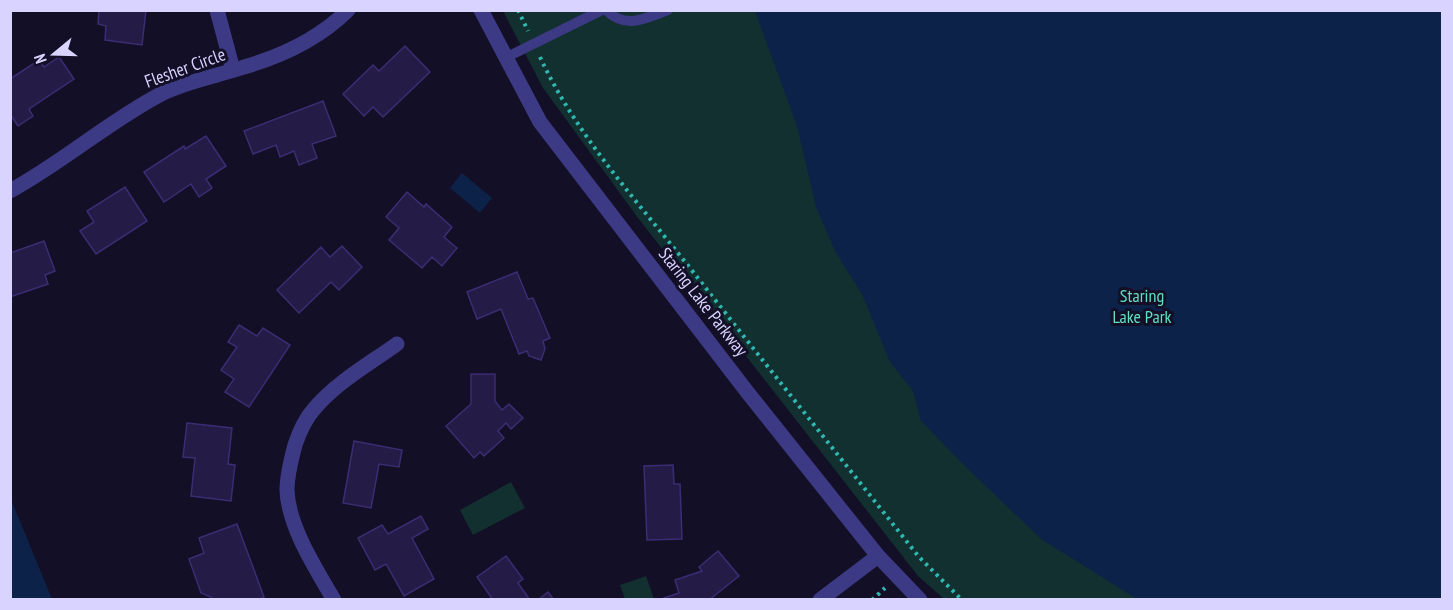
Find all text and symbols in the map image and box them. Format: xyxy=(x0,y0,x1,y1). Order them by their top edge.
north arrow xyxy=(24,24,84,84)
street label: Flesher Circle xyxy=(141,42,228,93)
text: N xyxy=(29,52,51,66)
street label: Staring Lake Parkway xyxy=(654,243,753,361)
park label: Staring Lake Park xyxy=(1112,284,1172,328)

